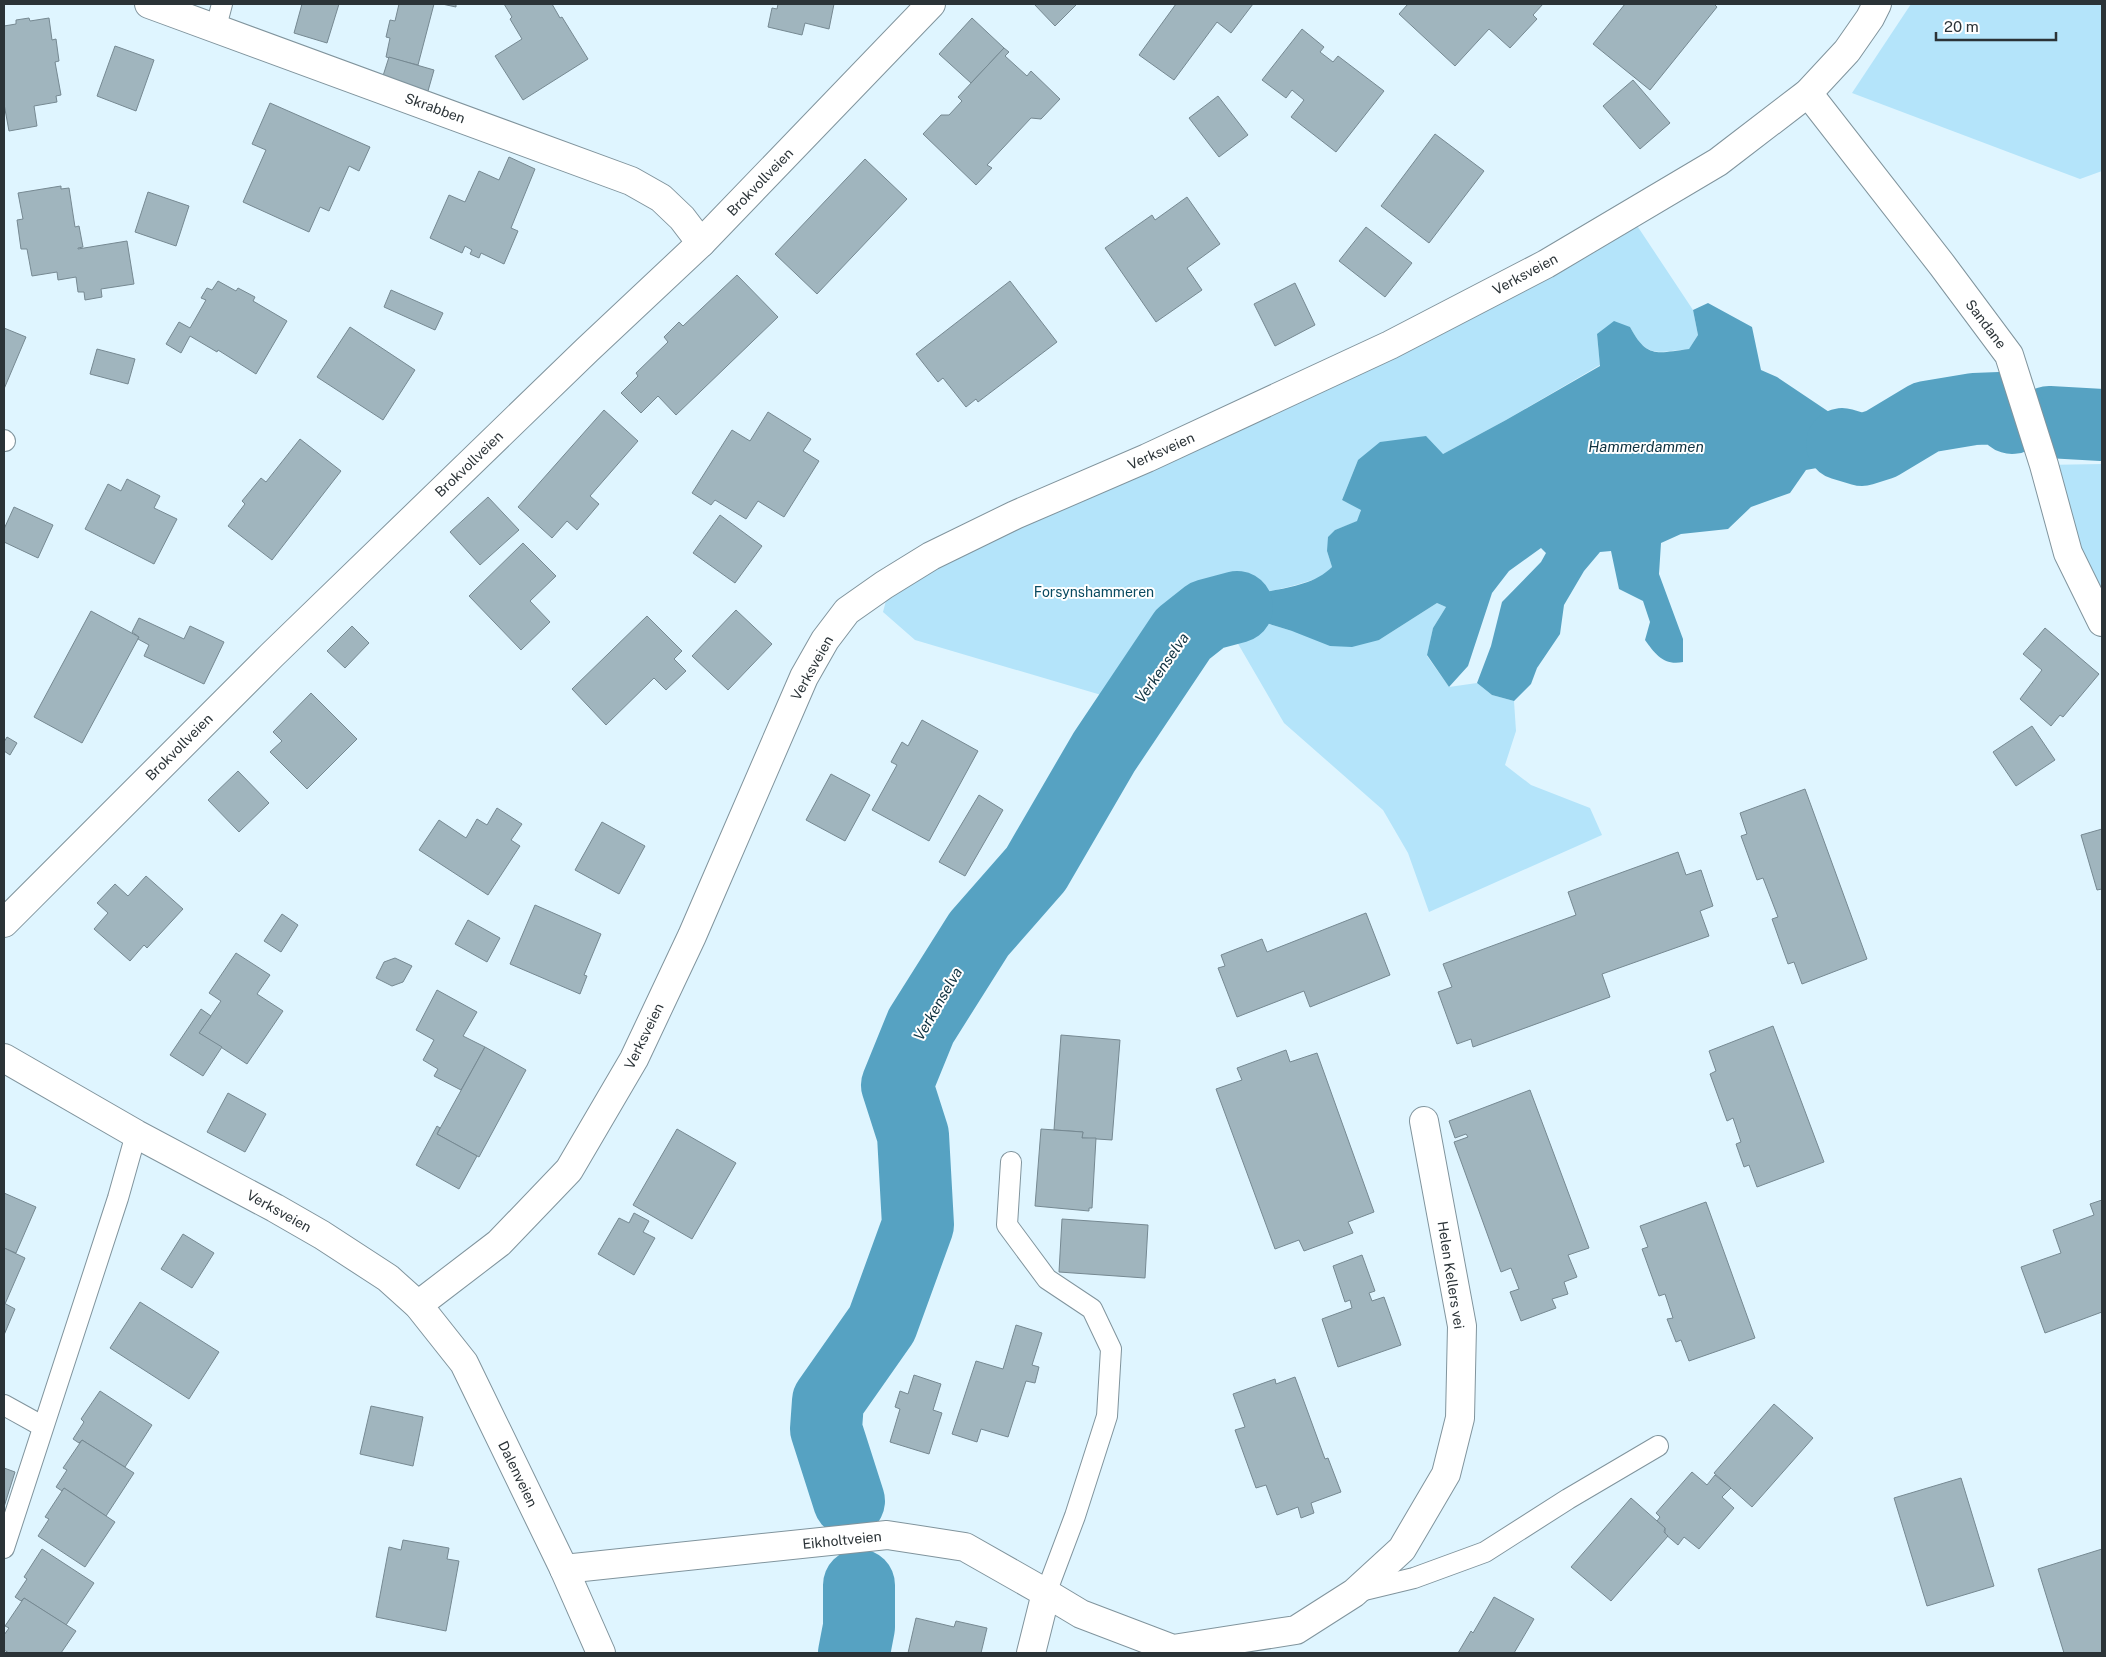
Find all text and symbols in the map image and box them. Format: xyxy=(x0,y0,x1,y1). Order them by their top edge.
scale bar xyxy=(1936,10,2056,42)
text: 20 m xyxy=(1944,18,1979,35)
street label: Skrabben xyxy=(403,90,467,126)
street label: Brokvollveien xyxy=(724,145,796,219)
street label: Verksveien xyxy=(1490,250,1560,298)
street label: Sandane xyxy=(1962,296,2010,352)
street label: Brokvollveien xyxy=(432,428,506,500)
street label: Verksveien xyxy=(1125,429,1197,473)
water label: Hammerdammen xyxy=(1588,438,1704,455)
park label: Forsynshammeren xyxy=(1034,584,1154,600)
water label: Verkenselva xyxy=(1131,629,1192,706)
street label: Verksveien xyxy=(788,633,836,703)
street label: Brokvollveien xyxy=(142,710,216,784)
water label: Verkenselva xyxy=(910,964,965,1043)
street label: Verksveien xyxy=(621,1000,667,1072)
street label: Verksveien xyxy=(244,1187,314,1235)
street label: Helen Kellers vei xyxy=(1435,1220,1467,1330)
street label: Dalenveien xyxy=(495,1438,541,1510)
street label: Eikholtveien xyxy=(802,1528,882,1552)

